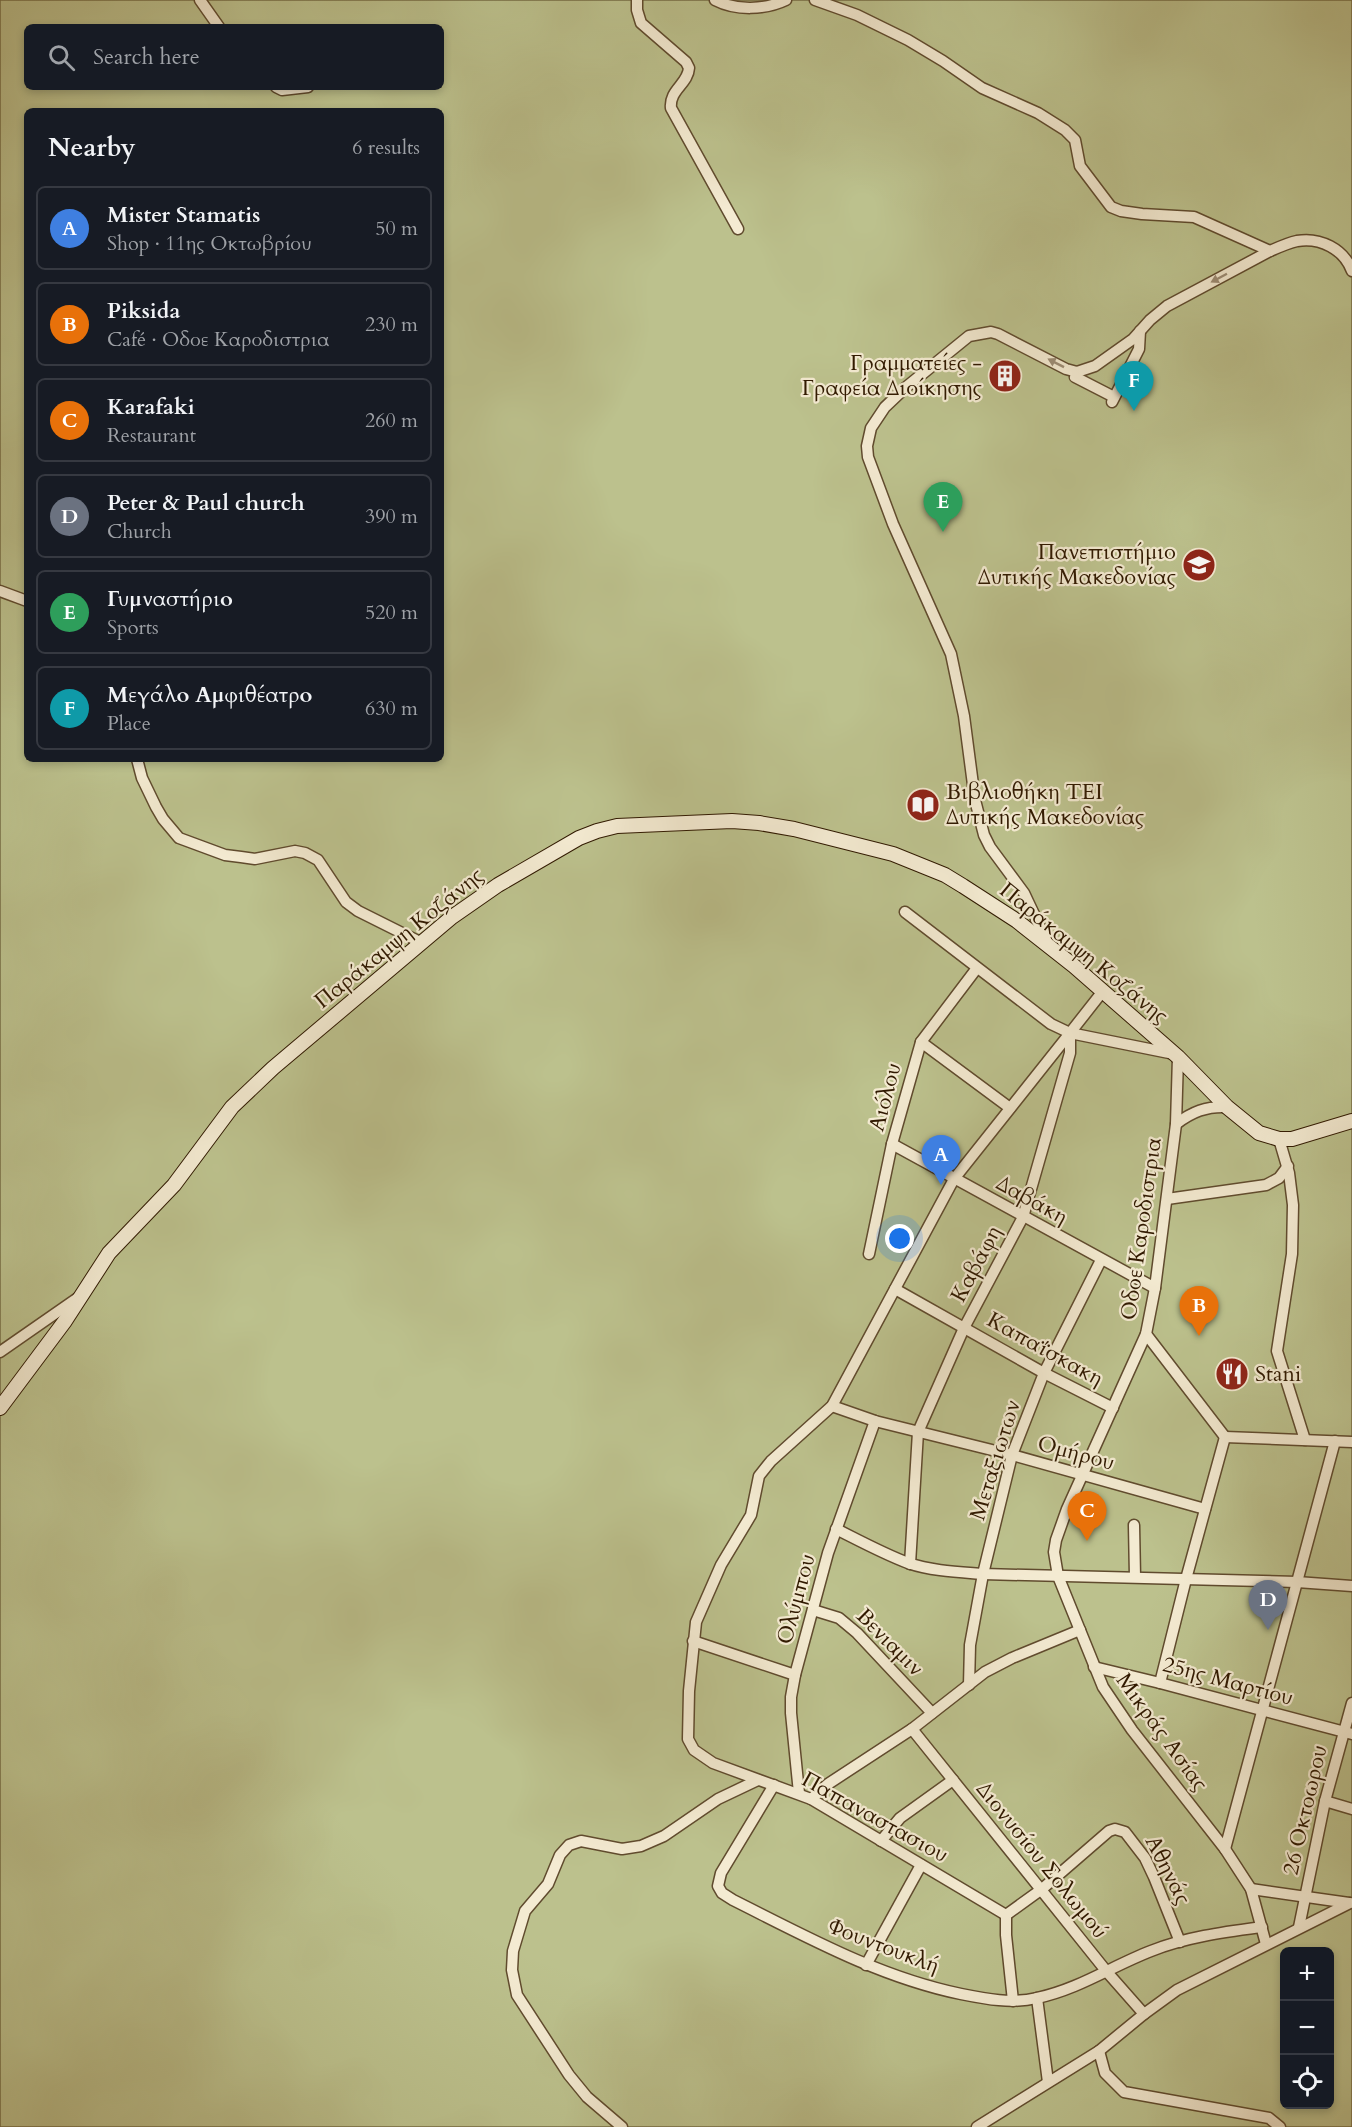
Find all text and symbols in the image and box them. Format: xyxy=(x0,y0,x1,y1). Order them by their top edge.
search box xyxy=(24,24,444,90)
icon: search xyxy=(45,41,78,74)
text: Search here xyxy=(93,42,200,72)
text: Nearby xyxy=(48,130,136,165)
text: 6 results xyxy=(352,134,420,161)
text: Mister Stamatis xyxy=(107,200,260,230)
text: A xyxy=(62,215,77,242)
text: 50 m xyxy=(375,215,418,242)
text: Shop · 11ης Οκτωβρίου xyxy=(107,230,312,257)
one-way arrow xyxy=(1210,273,1227,283)
text: Piksida xyxy=(107,296,180,326)
text: B xyxy=(62,311,77,338)
text: 230 m xyxy=(365,311,418,338)
text: Café · Oδοε Καροδιστρια xyxy=(107,326,329,353)
place label: Γραμματείες - Γραφεία Διοίκησης xyxy=(802,348,982,403)
building icon: Γραμματείες - Γραφεία Διοίκησης xyxy=(987,358,1023,394)
one-way arrow xyxy=(1047,359,1064,368)
pin: F xyxy=(1114,362,1154,411)
text: Karafaki xyxy=(107,392,195,422)
text: C xyxy=(62,407,77,434)
text: 260 m xyxy=(365,407,418,434)
text: Restaurant xyxy=(107,422,196,449)
pin: E xyxy=(924,482,962,532)
text: Peter & Paul church xyxy=(107,488,305,518)
text: D xyxy=(61,503,78,530)
text: 390 m xyxy=(365,503,418,530)
text: Church xyxy=(107,518,172,545)
place label: Πανεπιστήμιο Δυτικής Μακεδονίας xyxy=(978,537,1176,592)
school or university icon: Πανεπιστήμιο Δυτικής Μακεδονίας xyxy=(1181,547,1217,583)
text: Γυμναστήριο xyxy=(107,584,233,614)
text: E xyxy=(63,599,76,626)
text: 520 m xyxy=(365,599,418,626)
text: Sports xyxy=(107,614,159,641)
text: Μεγάλο Αμφιθέατρο xyxy=(107,680,312,710)
text: F xyxy=(64,695,75,722)
text: 630 m xyxy=(365,695,418,722)
text: Place xyxy=(107,710,151,737)
place label: Βιβλιοθήκη ΤΕΙ Δυτικής Μακεδονίας xyxy=(946,777,1144,832)
library icon: Βιβλιοθήκη ΤΕΙ Δυτικής Μακεδονίας xyxy=(905,787,941,823)
street label: Παράκαμψη Κοζάνης xyxy=(308,861,490,1015)
street label: Παράκαμψη Κοζάνης xyxy=(993,876,1175,1030)
street label: Αιόλου xyxy=(862,1059,908,1135)
pin: A xyxy=(922,1136,960,1185)
street label: Oδοε Καροδιστρια xyxy=(1113,1136,1169,1322)
street label: Δαβάκη xyxy=(991,1168,1073,1232)
street label: Καβάφη xyxy=(943,1221,1009,1307)
your location xyxy=(885,1224,914,1253)
pin: B xyxy=(1180,1286,1218,1336)
street label: Καπαΐσκακη xyxy=(982,1305,1108,1393)
restaurant icon: Stani xyxy=(1214,1356,1250,1392)
place label: Stani xyxy=(1255,1359,1301,1389)
street label: Μεταξιωτων xyxy=(963,1396,1028,1524)
street label: Ομήρου xyxy=(1034,1428,1118,1478)
pin: C xyxy=(1068,1492,1106,1541)
street label: Ολύμπου xyxy=(770,1550,822,1648)
pin: D xyxy=(1248,1580,1288,1630)
street label: Βενιαμιν xyxy=(849,1601,931,1683)
street label: 25ης Μαρτίου xyxy=(1159,1649,1297,1713)
street label: Μικράς Ασίας xyxy=(1109,1667,1215,1797)
street label: 26 Οκτοωρου xyxy=(1275,1742,1335,1878)
street label: Παπαναστασιου xyxy=(796,1764,954,1870)
street label: Διονυσίου Σολωμού xyxy=(969,1775,1115,1945)
street label: Αθηνάς xyxy=(1138,1830,1198,1910)
street label: Φουντουκλή xyxy=(824,1911,944,1981)
map controls xyxy=(1280,1947,1334,2109)
button: + xyxy=(1280,1947,1334,2001)
button: − xyxy=(1280,2001,1334,2055)
button: locate xyxy=(1280,2055,1334,2109)

